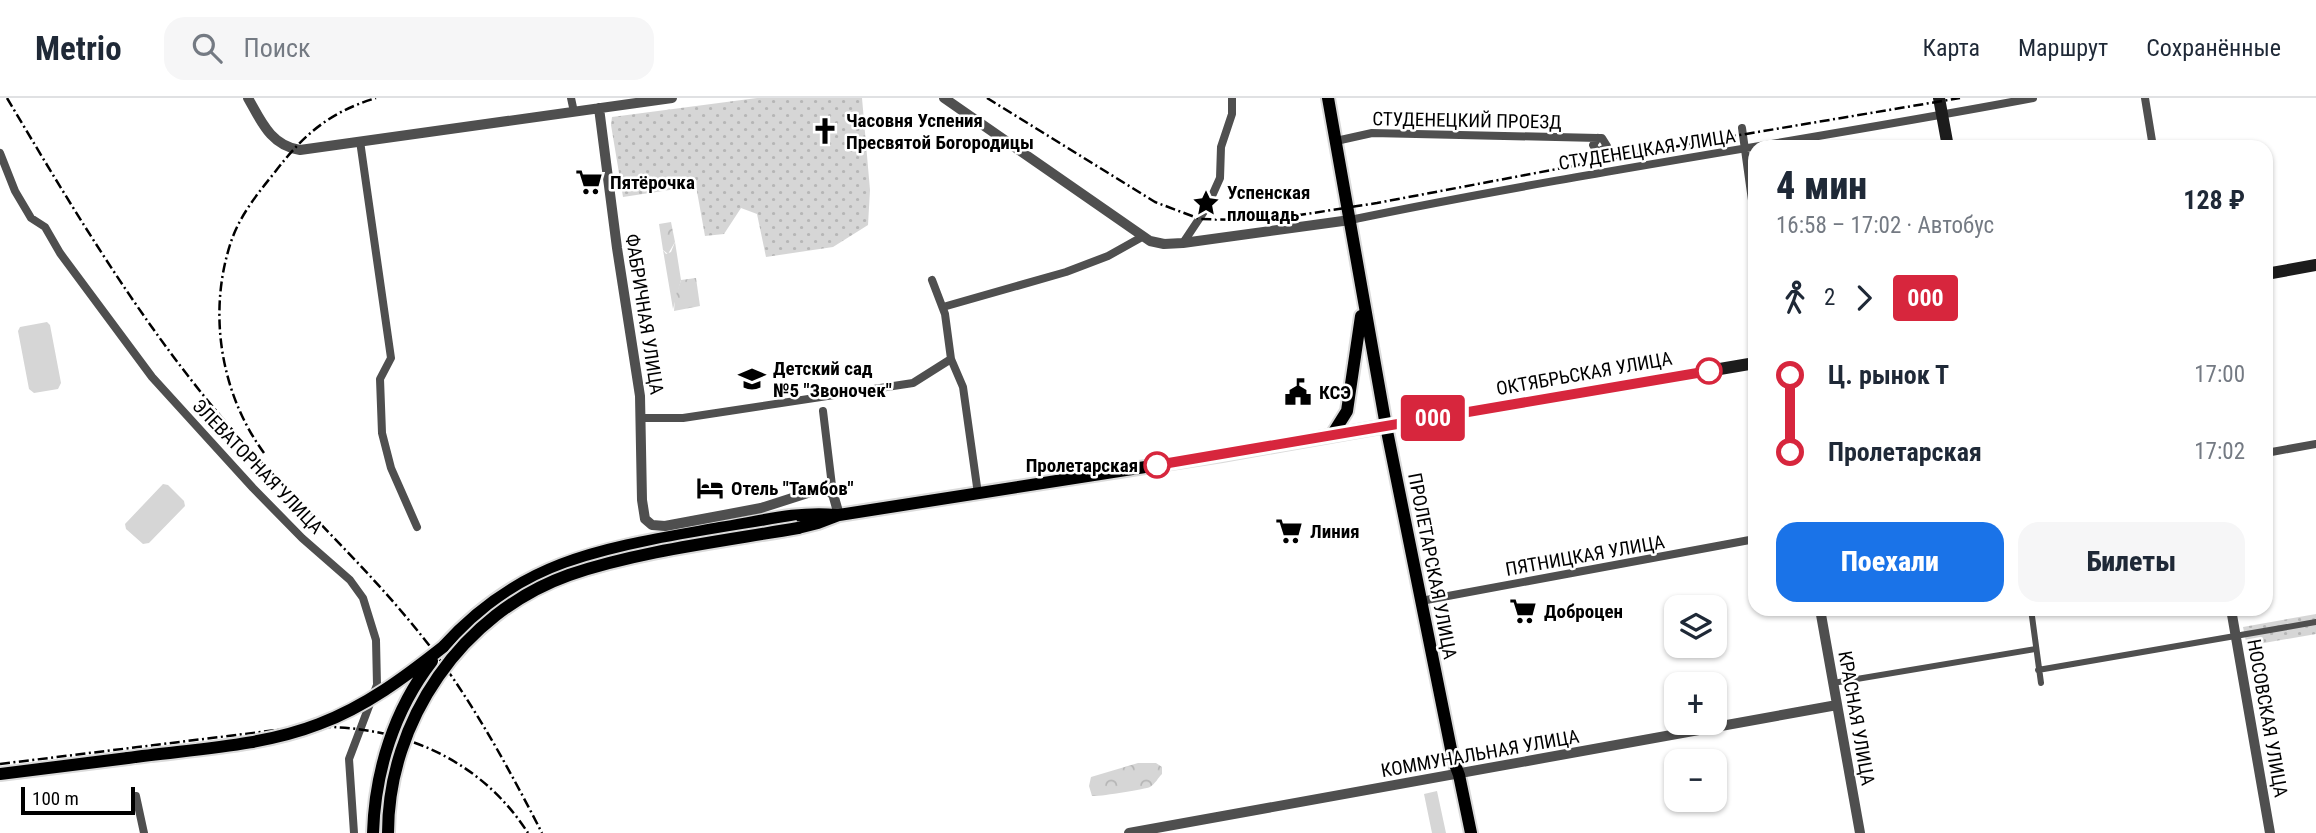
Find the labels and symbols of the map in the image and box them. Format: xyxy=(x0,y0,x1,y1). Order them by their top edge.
street label: СТУДЕНЕЦКИЙ ПРОЕЗД xyxy=(1372,107,1562,134)
place label: Часовня Успения Пресвятой Богородицы xyxy=(846,109,1034,154)
church icon: Часовня Успения Пресвятой Богородицы xyxy=(810,116,840,146)
street label: СТУДЕНЕЦКАЯ УЛИЦА xyxy=(1557,124,1737,175)
supermarket icon: Пятёрочка xyxy=(574,167,604,197)
place label: Пятёрочка xyxy=(610,171,695,194)
place label: Успенская площадь xyxy=(1227,181,1310,226)
place icon: Успенская площадь xyxy=(1191,188,1221,218)
street label: ФАБРИЧНАЯ УЛИЦА xyxy=(620,232,669,396)
street label: ОКТЯБРЬСКАЯ УЛИЦА xyxy=(1494,347,1674,400)
place label: Детский сад №5 "Звоночек" xyxy=(773,357,892,402)
unlabelled marker xyxy=(1696,358,1722,384)
school or university icon: Детский сад №5 "Звоночек" xyxy=(737,364,767,394)
public building icon: КСЭ xyxy=(1283,377,1313,407)
place label: КСЭ xyxy=(1319,381,1351,404)
street label: ЭЛЕВАТОРНАЯ УЛИЦА xyxy=(187,394,328,539)
line badge: 000 xyxy=(1393,395,1473,441)
marker: Пролетарская xyxy=(1144,452,1170,478)
place label: Пролетарская xyxy=(1026,454,1138,477)
street label: ПРОЛЕТАРСКАЯ УЛИЦА xyxy=(1403,471,1462,661)
hotel icon: Отель "Тамбов" xyxy=(695,473,725,503)
place label: Отель "Тамбов" xyxy=(731,477,854,500)
supermarket icon: Линия xyxy=(1274,516,1304,546)
place label: Линия xyxy=(1310,520,1360,543)
street label: ПЯТНИЦКАЯ УЛИЦА xyxy=(1504,530,1666,581)
supermarket icon: Доброцен xyxy=(1508,596,1538,626)
place label: Доброцен xyxy=(1544,600,1623,623)
street label: НОСОВСКАЯ УЛИЦА xyxy=(2242,637,2293,799)
street label: КРАСНАЯ УЛИЦА xyxy=(1833,649,1880,787)
street label: КОММУНАЛЬНАЯ УЛИЦА xyxy=(1379,725,1581,782)
scale bar xyxy=(21,784,135,816)

